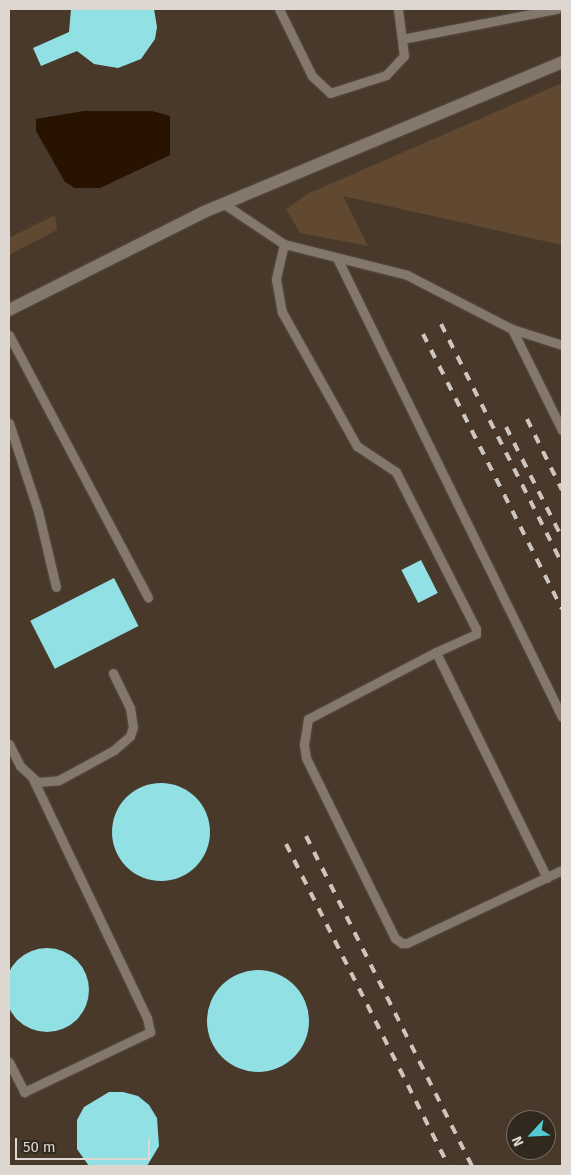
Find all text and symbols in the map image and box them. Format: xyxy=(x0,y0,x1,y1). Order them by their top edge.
north arrow xyxy=(506,1110,556,1160)
scale bar xyxy=(18,1128,152,1160)
text: N xyxy=(508,1133,528,1149)
text: 50 m xyxy=(23,1138,56,1156)

